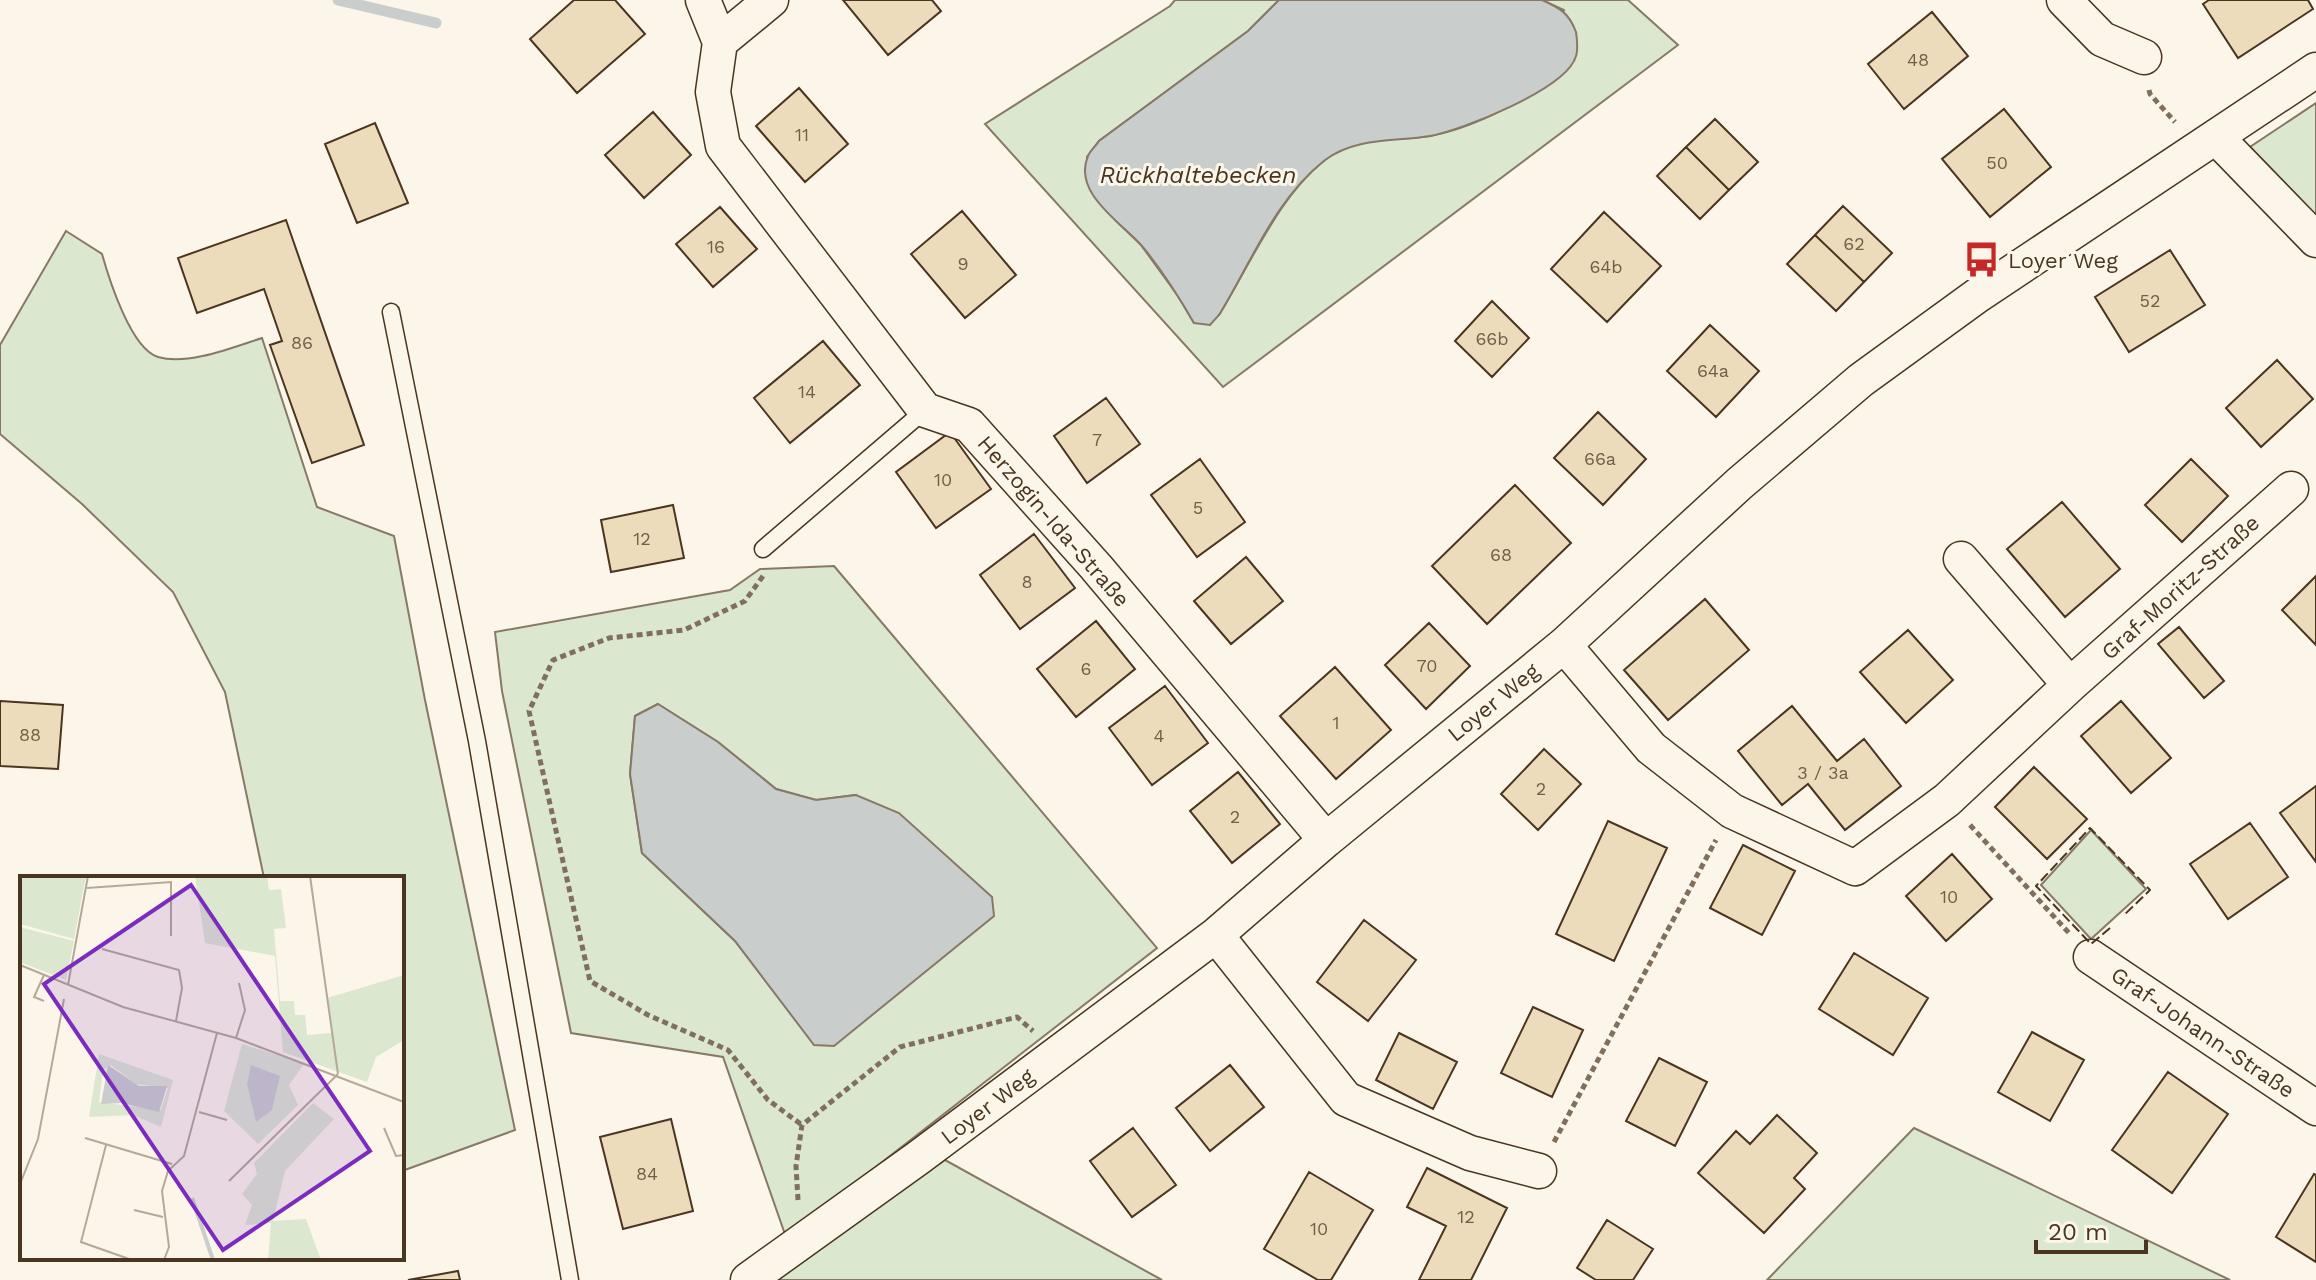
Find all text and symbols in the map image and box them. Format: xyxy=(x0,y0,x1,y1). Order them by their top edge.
house number: 48 xyxy=(1907,49,1929,70)
house number: 11 xyxy=(795,124,809,145)
house number: 50 xyxy=(1986,152,2008,173)
water label: Rückhaltebecken xyxy=(1100,161,1296,189)
house number: 62 xyxy=(1843,233,1865,254)
house number: 16 xyxy=(707,236,725,257)
bus stop icon: Loyer Weg xyxy=(1963,241,2001,279)
place label: Loyer Weg xyxy=(2008,248,2118,273)
house number: 9 xyxy=(957,253,969,274)
house number: 64b xyxy=(1589,256,1623,277)
house number: 52 xyxy=(2140,290,2160,311)
house number: 66b xyxy=(1475,328,1509,349)
house number: 86 xyxy=(291,332,313,353)
house number: 64a xyxy=(1697,360,1729,381)
house number: 14 xyxy=(798,381,816,402)
house number: 7 xyxy=(1092,429,1102,450)
street label: Herzogin-Ida-Straße xyxy=(973,431,1135,612)
house number: 66a xyxy=(1584,448,1616,469)
house number: 10 xyxy=(934,469,952,490)
house number: 5 xyxy=(1193,497,1203,518)
street label: Graf-Moritz-Straße xyxy=(2096,510,2264,665)
house number: 12 xyxy=(633,528,651,549)
house number: 68 xyxy=(1490,544,1512,565)
house number: 8 xyxy=(1021,571,1033,592)
house number: 70 xyxy=(1417,655,1437,676)
house number: 6 xyxy=(1081,658,1091,679)
street label: Loyer Weg xyxy=(1443,658,1544,747)
house number: 1 xyxy=(1332,712,1340,733)
house number: 88 xyxy=(19,724,41,745)
house number: 4 xyxy=(1154,725,1165,746)
house number: 3 / 3a xyxy=(1797,762,1849,783)
house number: 2 xyxy=(1536,778,1546,799)
house number: 2 xyxy=(1230,806,1240,827)
inset map xyxy=(20,876,404,1260)
house number: 10 xyxy=(1940,886,1958,907)
street label: Graf-Johann-Straße xyxy=(2106,962,2299,1103)
street label: Loyer Weg xyxy=(936,1063,1039,1149)
house number: 84 xyxy=(636,1163,658,1184)
scale bar xyxy=(2036,1204,2146,1254)
house number: 12 xyxy=(1457,1206,1475,1227)
house number: 10 xyxy=(1310,1218,1328,1239)
text: 20 m xyxy=(2048,1218,2108,1246)

